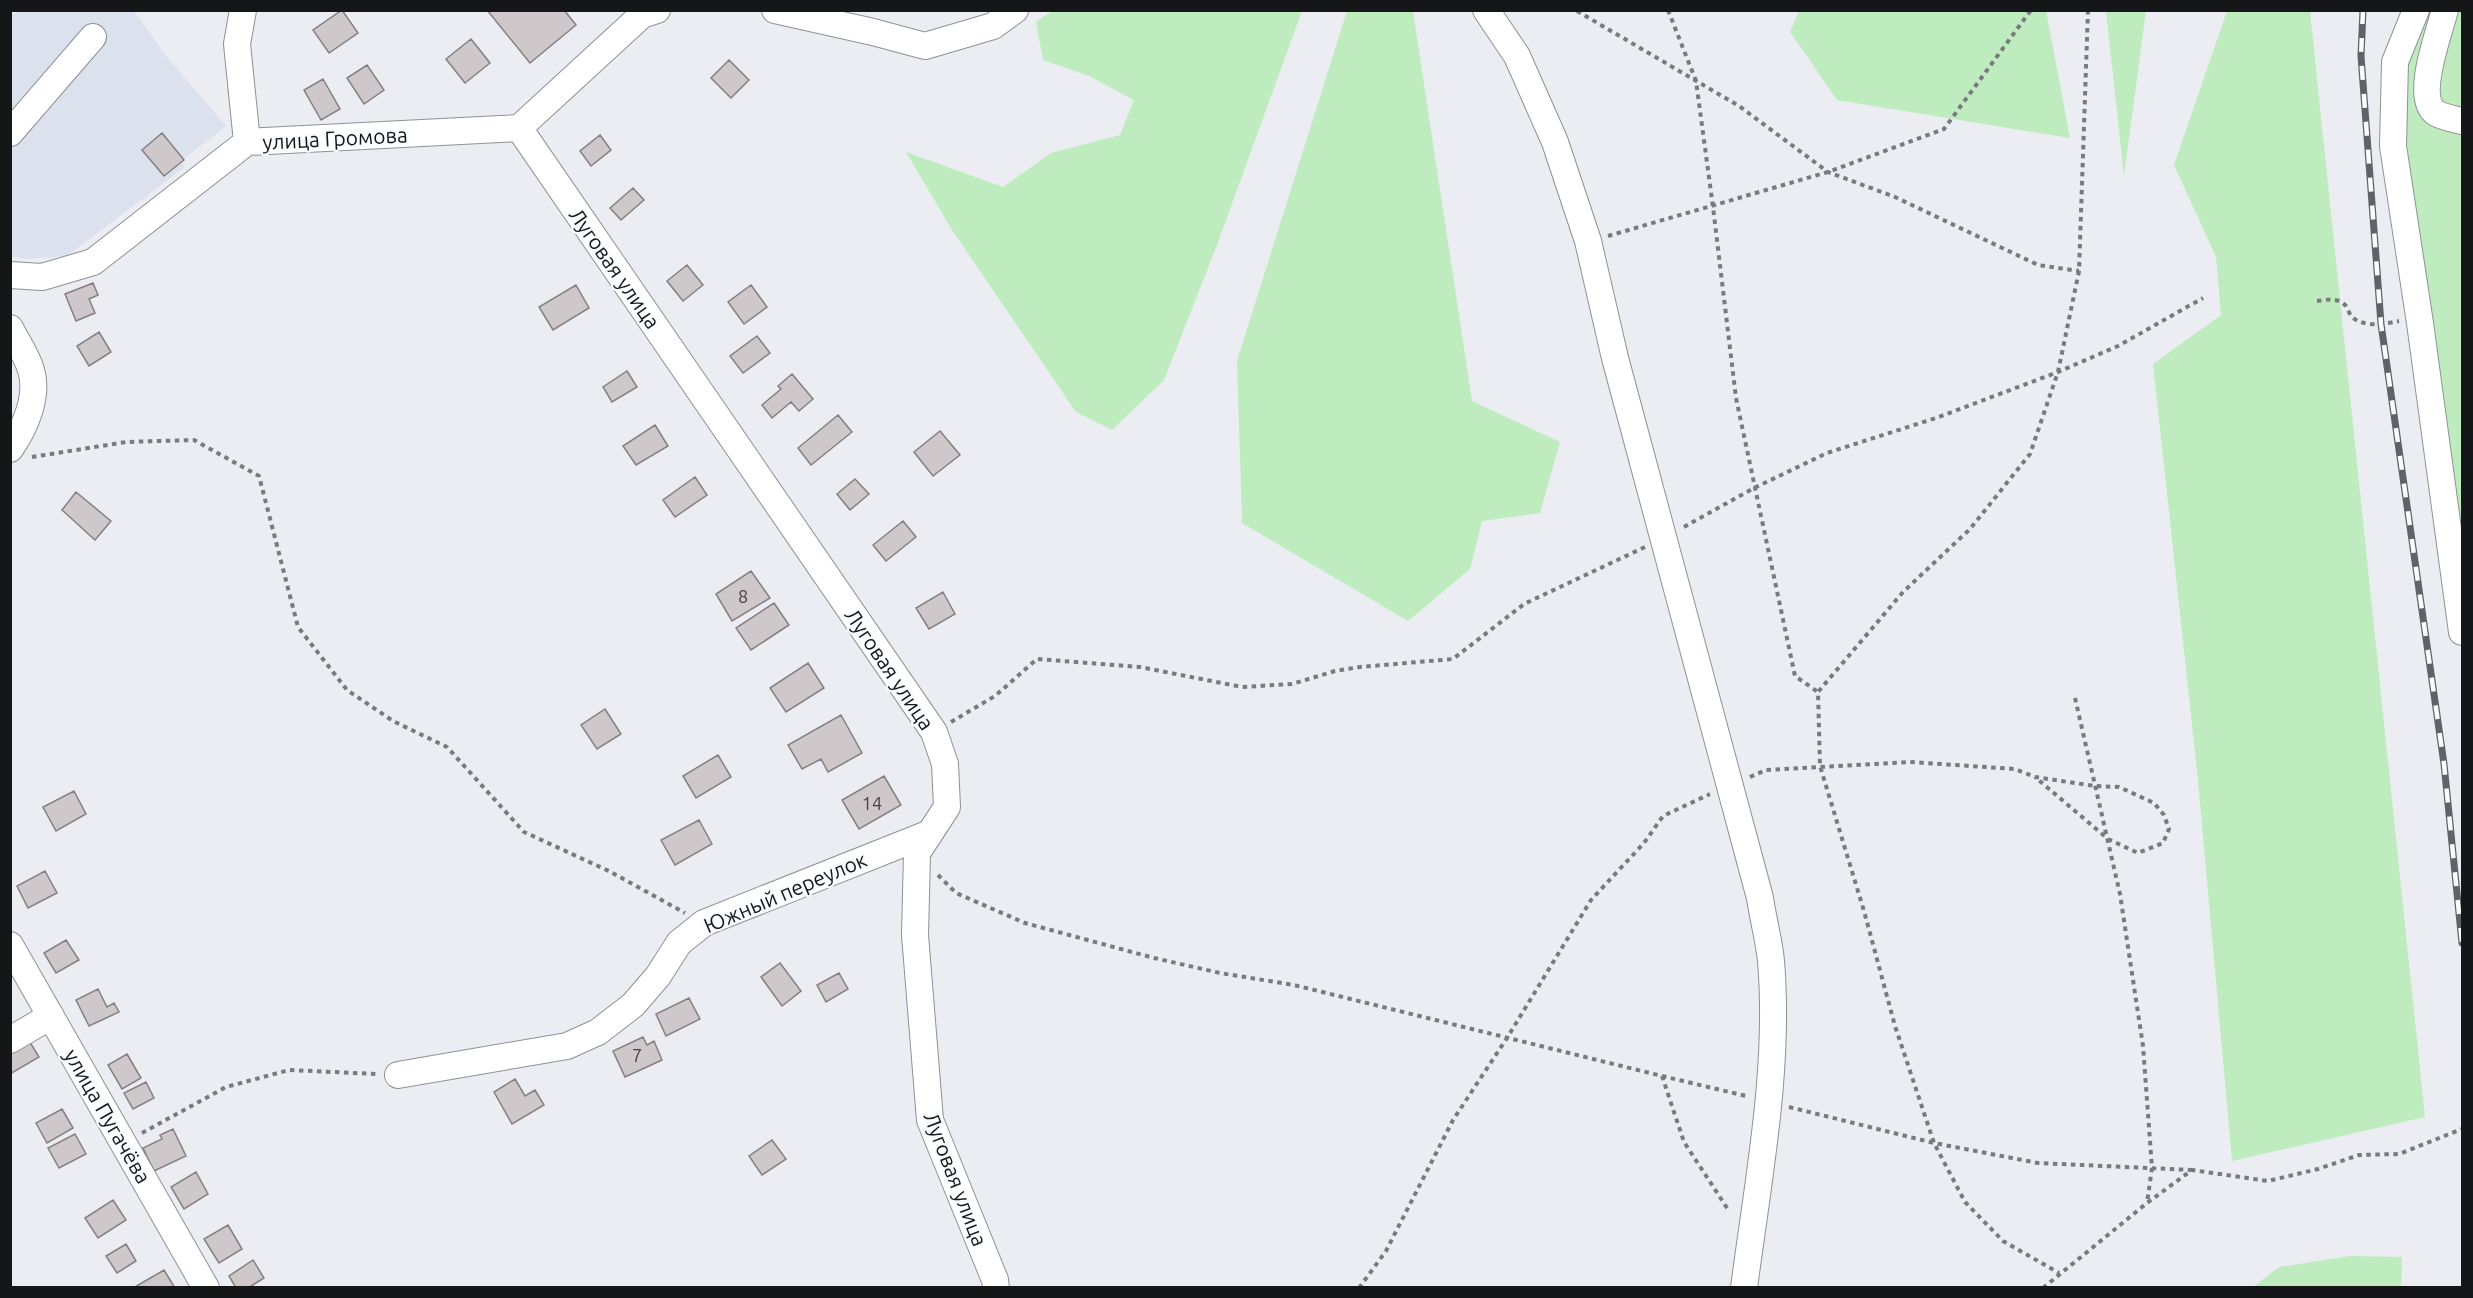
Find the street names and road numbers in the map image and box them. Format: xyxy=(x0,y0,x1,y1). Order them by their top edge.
street label: улица Громова xyxy=(262,122,408,154)
street label: Луговая улица xyxy=(565,203,665,333)
street label: Луговая улица xyxy=(841,604,939,734)
street label: Южный переулок xyxy=(700,847,870,937)
street label: улица Пугачёва xyxy=(60,1045,156,1187)
street label: Луговая улица xyxy=(919,1109,993,1249)

